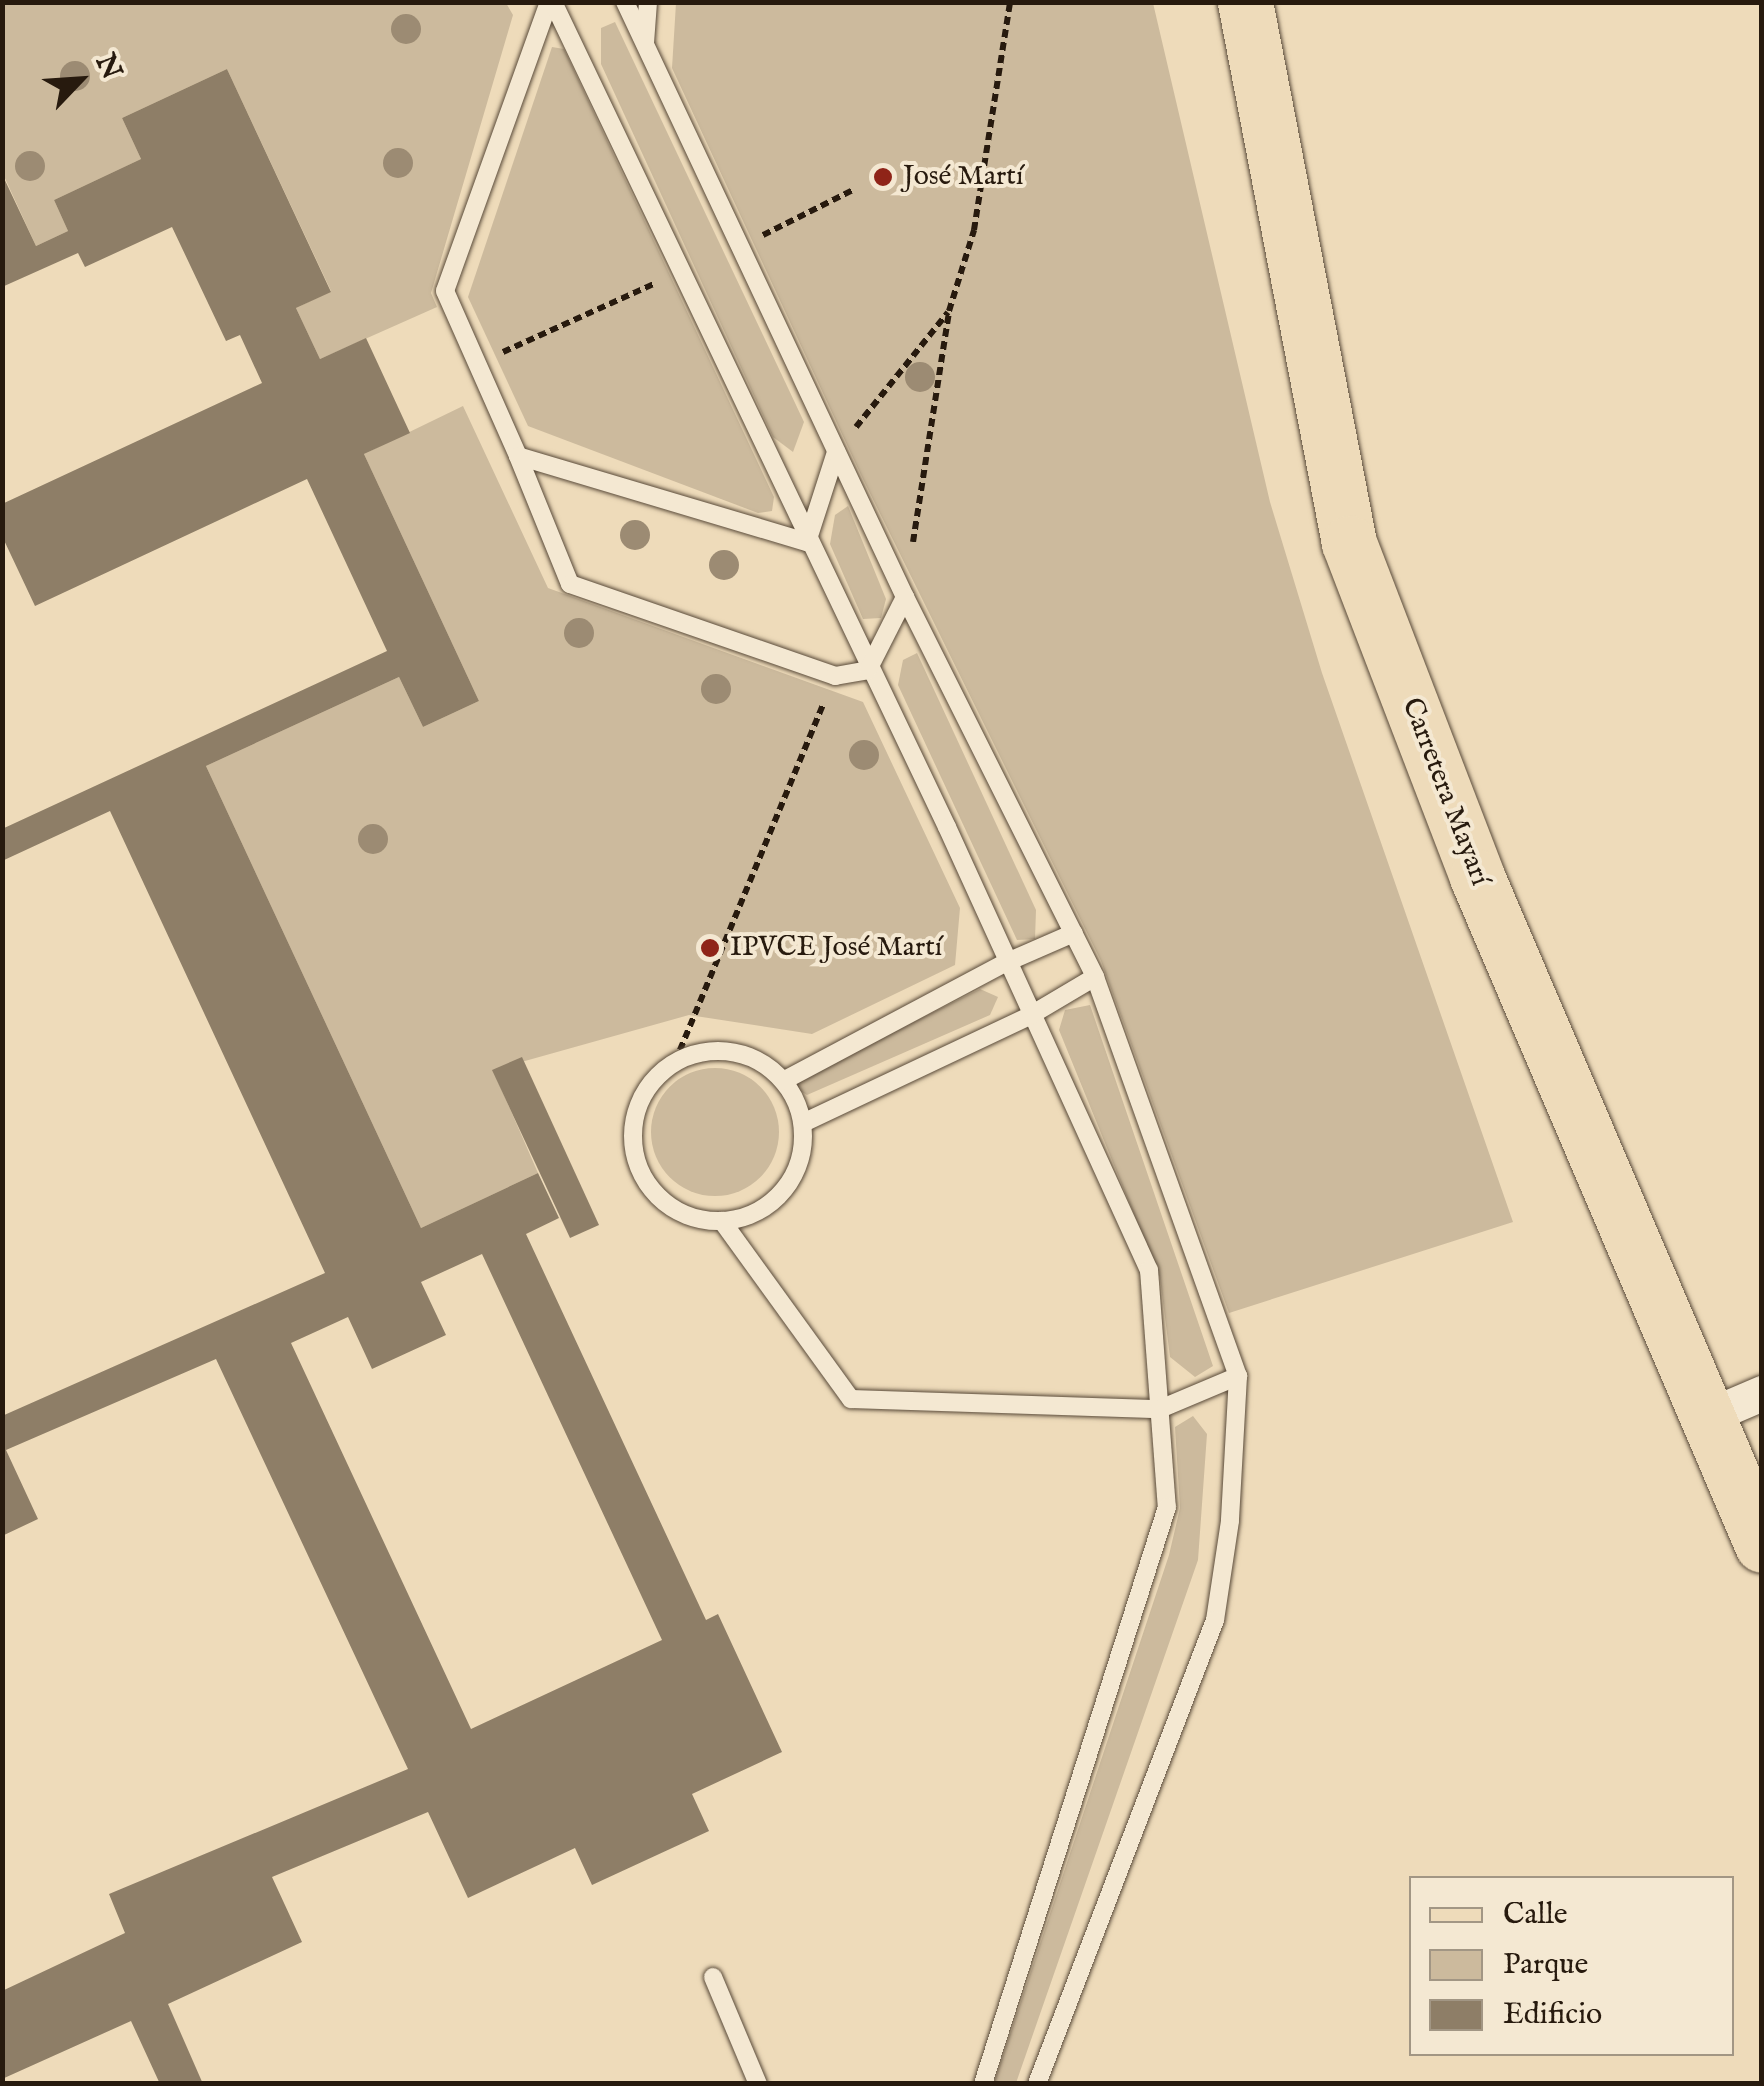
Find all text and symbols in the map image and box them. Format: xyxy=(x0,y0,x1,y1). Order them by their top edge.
north arrow xyxy=(30,30,130,130)
text: N xyxy=(87,49,129,85)
place label: José Martí xyxy=(903,160,1023,194)
marker: José Martí xyxy=(872,166,894,188)
street label: Carretera Mayarí xyxy=(1394,694,1496,890)
place label: IPVCE José Martí xyxy=(730,931,942,965)
marker: IPVCE José Martí xyxy=(699,937,721,959)
legend xyxy=(1409,1876,1734,2056)
text: Calle xyxy=(1503,1896,1567,1934)
text: Parque xyxy=(1503,1946,1588,1984)
text: Edificio xyxy=(1503,1996,1602,2034)

